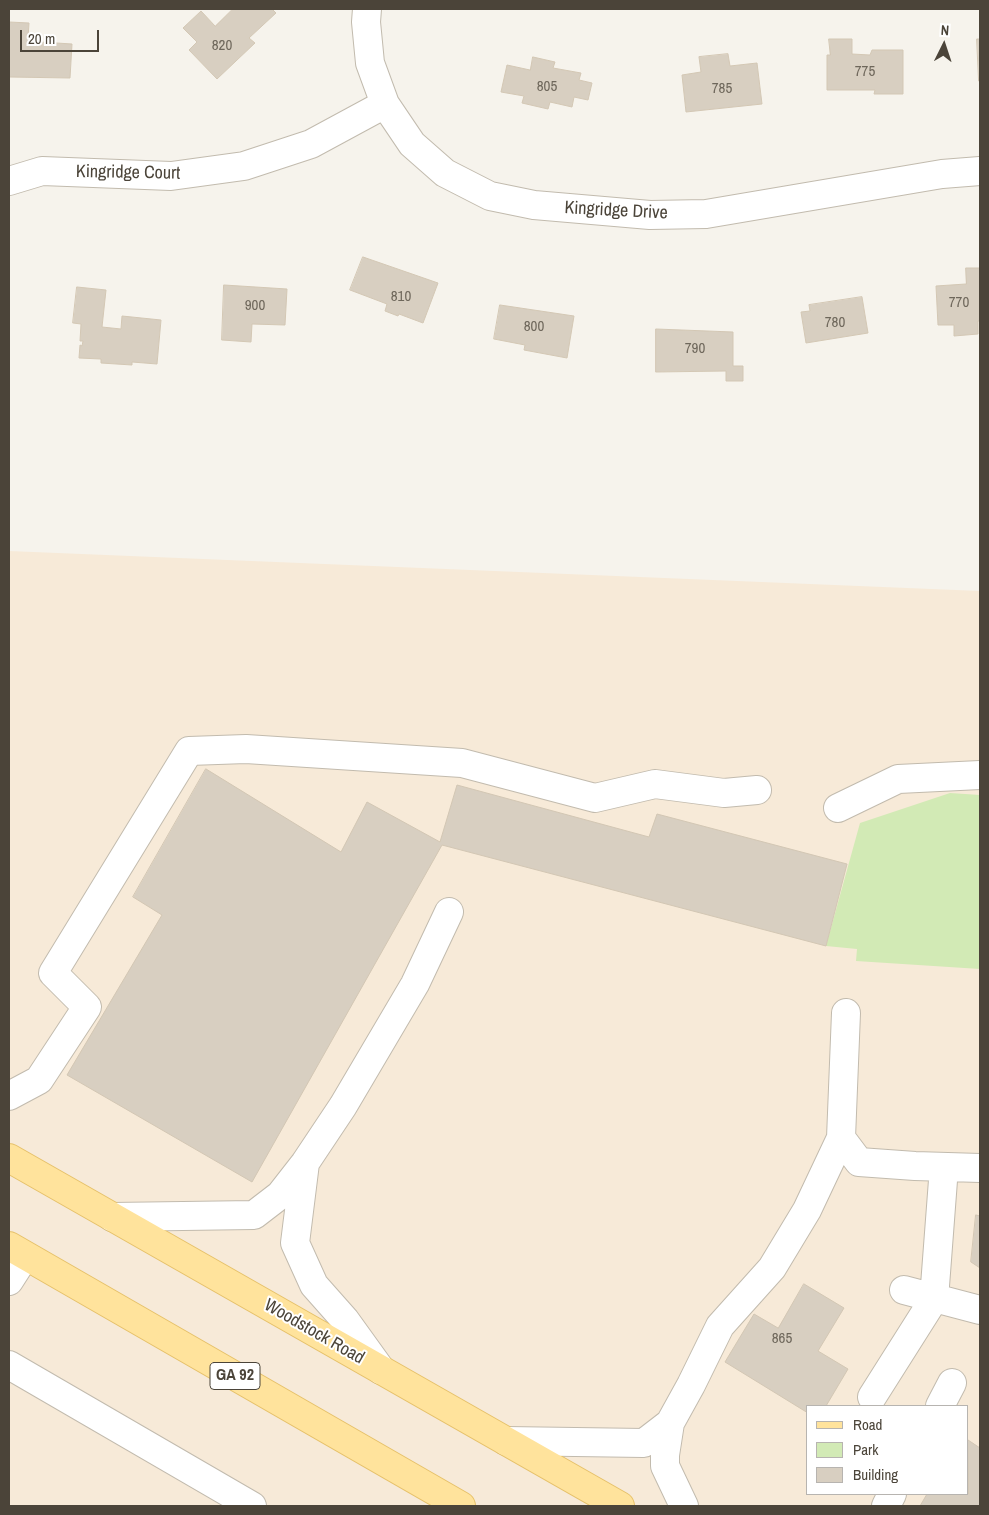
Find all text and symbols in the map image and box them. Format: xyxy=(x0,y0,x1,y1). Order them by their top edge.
scale bar xyxy=(22,20,101,52)
north arrow xyxy=(919,20,969,70)
text: N xyxy=(940,21,950,39)
text: 20 m xyxy=(28,28,55,49)
house number: 820 xyxy=(212,37,232,55)
house number: 775 xyxy=(855,63,875,81)
house number: 805 xyxy=(537,78,557,96)
house number: 785 xyxy=(712,80,732,98)
street label: Kingridge Court xyxy=(76,161,180,185)
street label: Kingridge Drive xyxy=(564,198,668,224)
house number: 810 xyxy=(391,288,411,306)
house number: 770 xyxy=(949,294,969,312)
house number: 900 xyxy=(245,297,265,315)
house number: 780 xyxy=(825,314,845,332)
house number: 800 xyxy=(524,318,544,336)
house number: 790 xyxy=(685,340,705,358)
street label: Woodstock Road xyxy=(260,1295,368,1369)
house number: 865 xyxy=(772,1330,792,1348)
road number: GA 92 xyxy=(210,1362,260,1390)
legend xyxy=(806,1405,969,1495)
text: Road xyxy=(853,1414,882,1435)
text: Park xyxy=(853,1439,878,1460)
text: Building xyxy=(853,1464,898,1485)

